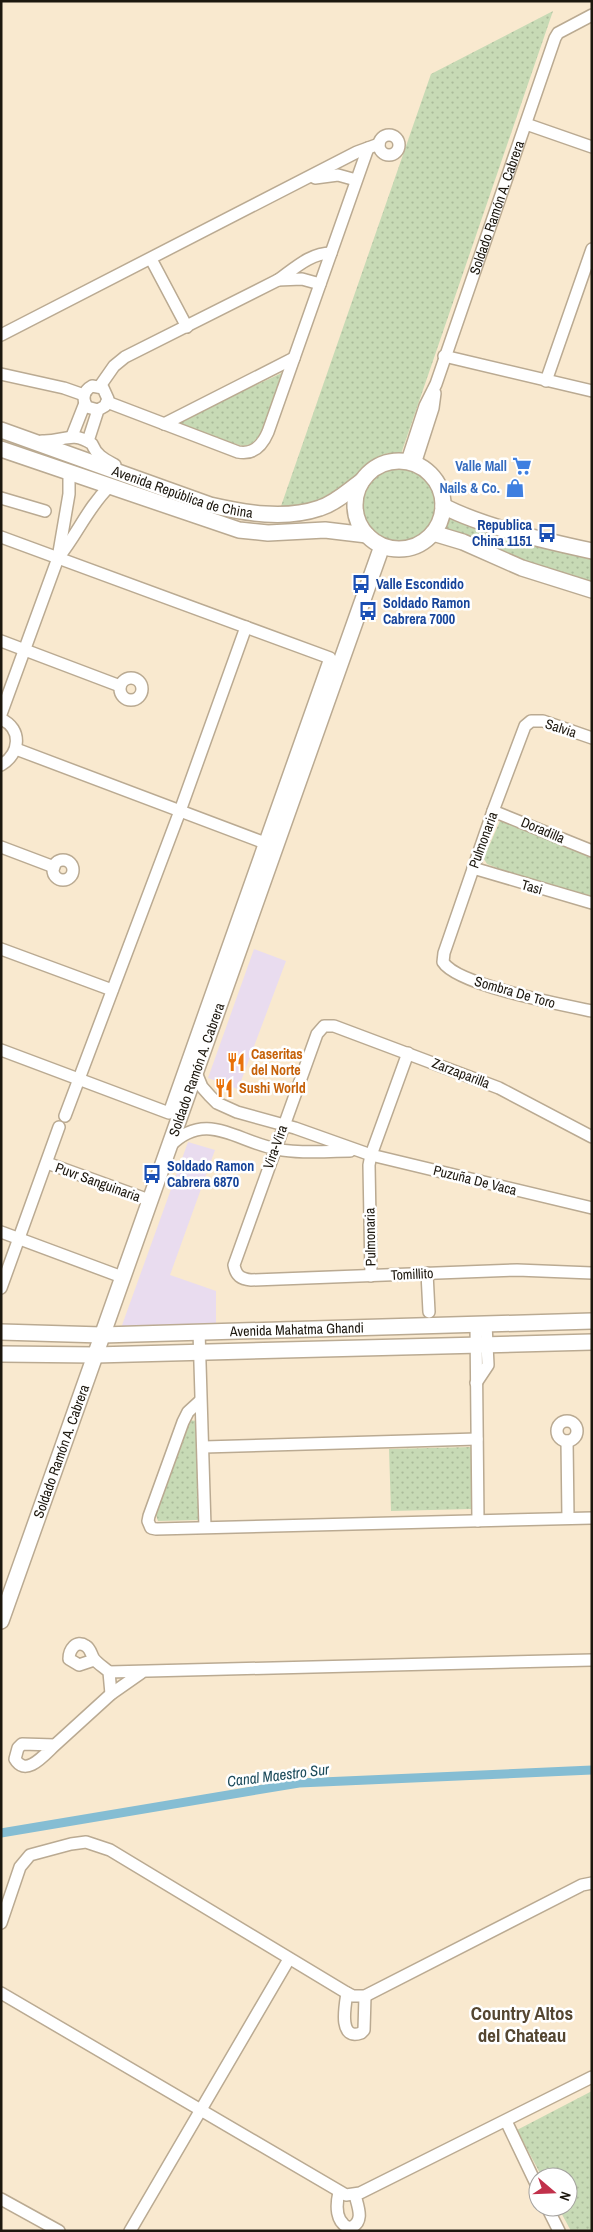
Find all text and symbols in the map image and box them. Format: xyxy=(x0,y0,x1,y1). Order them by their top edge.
street label: Soldado Ramón A. Cabrera xyxy=(465,138,528,277)
supermarket icon: Valle Mall xyxy=(511,455,533,477)
place label: Valle Mall xyxy=(455,457,507,475)
street label: Avenida República de China xyxy=(109,461,254,522)
shop icon: Nails & Co. xyxy=(504,477,526,499)
place label: Nails & Co. xyxy=(439,479,500,497)
place label: Republica China 1151 xyxy=(472,516,533,550)
bus stop icon: Republica China 1151 xyxy=(536,522,558,544)
bus stop icon: Valle Escondido xyxy=(350,573,372,595)
place label: Valle Escondido xyxy=(376,575,464,593)
place label: Soldado Ramon Cabrera 7000 xyxy=(383,594,470,628)
bus stop icon: Soldado Ramon Cabrera 7000 xyxy=(357,600,379,622)
street label: Salvia xyxy=(543,715,580,742)
street label: Pulmonaria xyxy=(465,809,502,871)
street label: Doradilla xyxy=(518,813,568,847)
street label: Tasi xyxy=(519,875,545,899)
street label: Sombra De Toro xyxy=(472,972,558,1012)
street label: Soldado Ramón A. Cabrera xyxy=(164,1000,229,1139)
place label: Caseritas del Norte xyxy=(251,1045,303,1079)
restaurant icon: Caseritas del Norte xyxy=(225,1051,247,1073)
street label: Zarzaparilla xyxy=(429,1054,493,1092)
restaurant icon: Sushi World xyxy=(213,1077,235,1099)
place label: Sushi World xyxy=(239,1079,306,1097)
street label: Vira-Vira xyxy=(259,1122,291,1171)
place label: Soldado Ramon Cabrera 6870 xyxy=(167,1157,254,1191)
street label: Puvr Sanguinaria xyxy=(53,1158,144,1206)
street label: Puzuña De Vaca xyxy=(431,1161,519,1199)
bus stop icon: Soldado Ramon Cabrera 6870 xyxy=(141,1163,163,1185)
street label: Pulmonaria xyxy=(360,1207,380,1267)
street label: Tomillito xyxy=(390,1264,434,1284)
street label: Avenida Mahatma Ghandi xyxy=(229,1319,364,1340)
street label: Soldado Ramón A. Cabrera xyxy=(29,1382,93,1521)
water label: Canal Maestro Sur xyxy=(226,1758,331,1792)
district label: Country Altos del Chateau xyxy=(471,2000,573,2048)
north arrow xyxy=(528,2167,578,2217)
text: N xyxy=(555,2189,575,2203)

